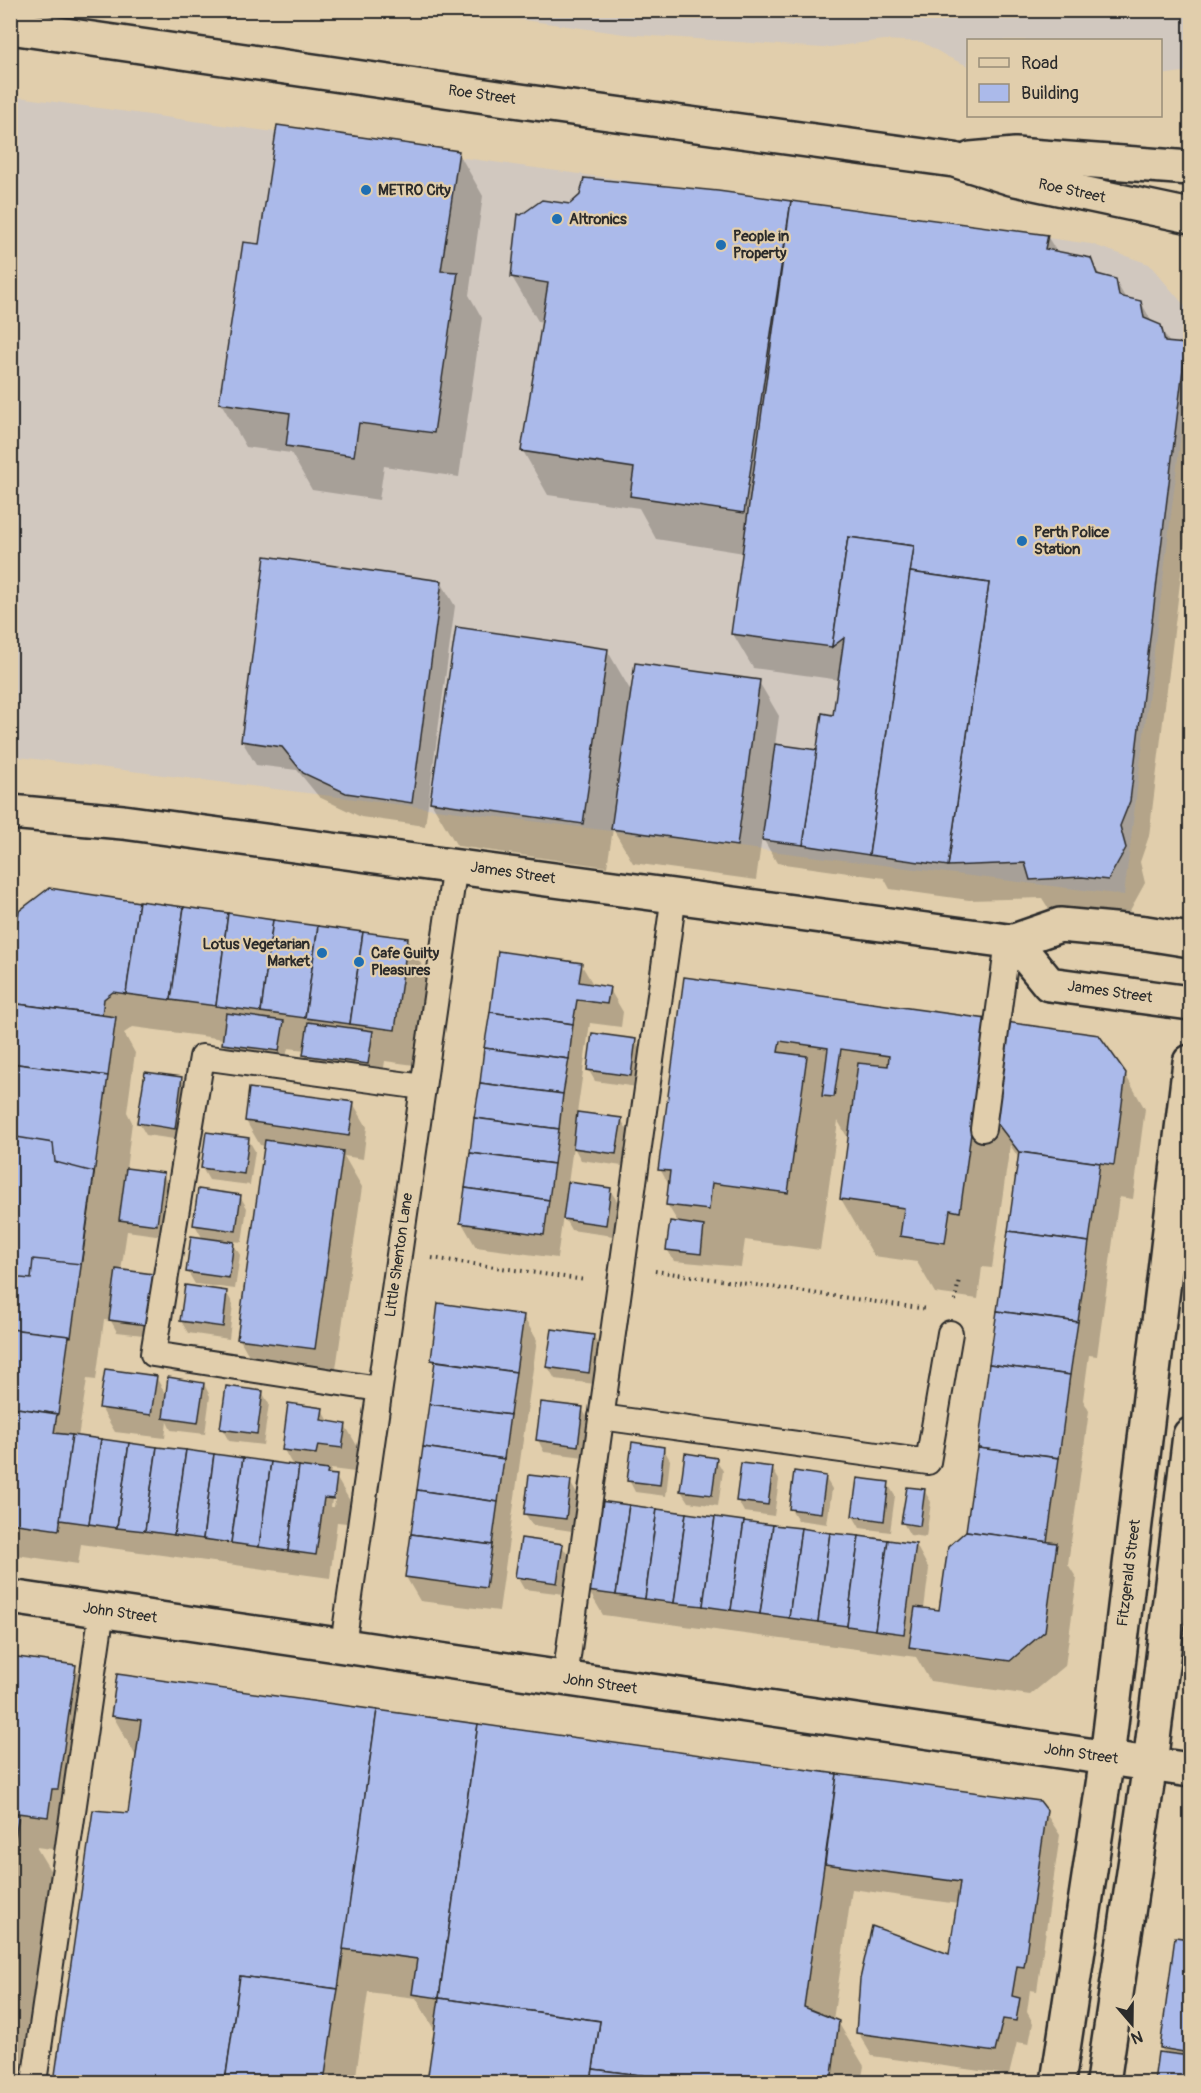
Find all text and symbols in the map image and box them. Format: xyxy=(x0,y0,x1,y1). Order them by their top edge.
legend xyxy=(967,39,1162,117)
text: Road xyxy=(1021,52,1058,75)
street label: Roe Street xyxy=(447,81,518,109)
text: Building xyxy=(1021,82,1079,105)
street label: Roe Street xyxy=(1037,175,1108,208)
place label: METRO City xyxy=(378,181,451,200)
marker: METRO City xyxy=(359,183,373,197)
place label: Altronics xyxy=(569,210,627,229)
marker: Altronics xyxy=(550,212,564,226)
place label: People in Property xyxy=(733,227,790,263)
marker: People in Property xyxy=(714,238,728,252)
place label: Perth Police Station xyxy=(1034,523,1110,559)
marker: Perth Police Station xyxy=(1015,534,1029,548)
street label: James Street xyxy=(469,858,558,888)
place label: Lotus Vegetarian Market xyxy=(203,935,311,971)
place label: Cafe Guilty Pleasures xyxy=(371,944,440,980)
marker: Lotus Vegetarian Market xyxy=(315,946,329,960)
marker: Cafe Guilty Pleasures xyxy=(352,955,366,969)
street label: James Street xyxy=(1066,977,1155,1007)
street label: Little Shenton Lane xyxy=(381,1191,417,1318)
street label: Fitzgerald Street xyxy=(1113,1517,1145,1628)
street label: John Street xyxy=(82,1598,159,1628)
street label: John Street xyxy=(562,1669,639,1699)
street label: John Street xyxy=(1043,1739,1120,1769)
north arrow xyxy=(1102,1994,1162,2054)
text: N xyxy=(1128,2026,1145,2048)

